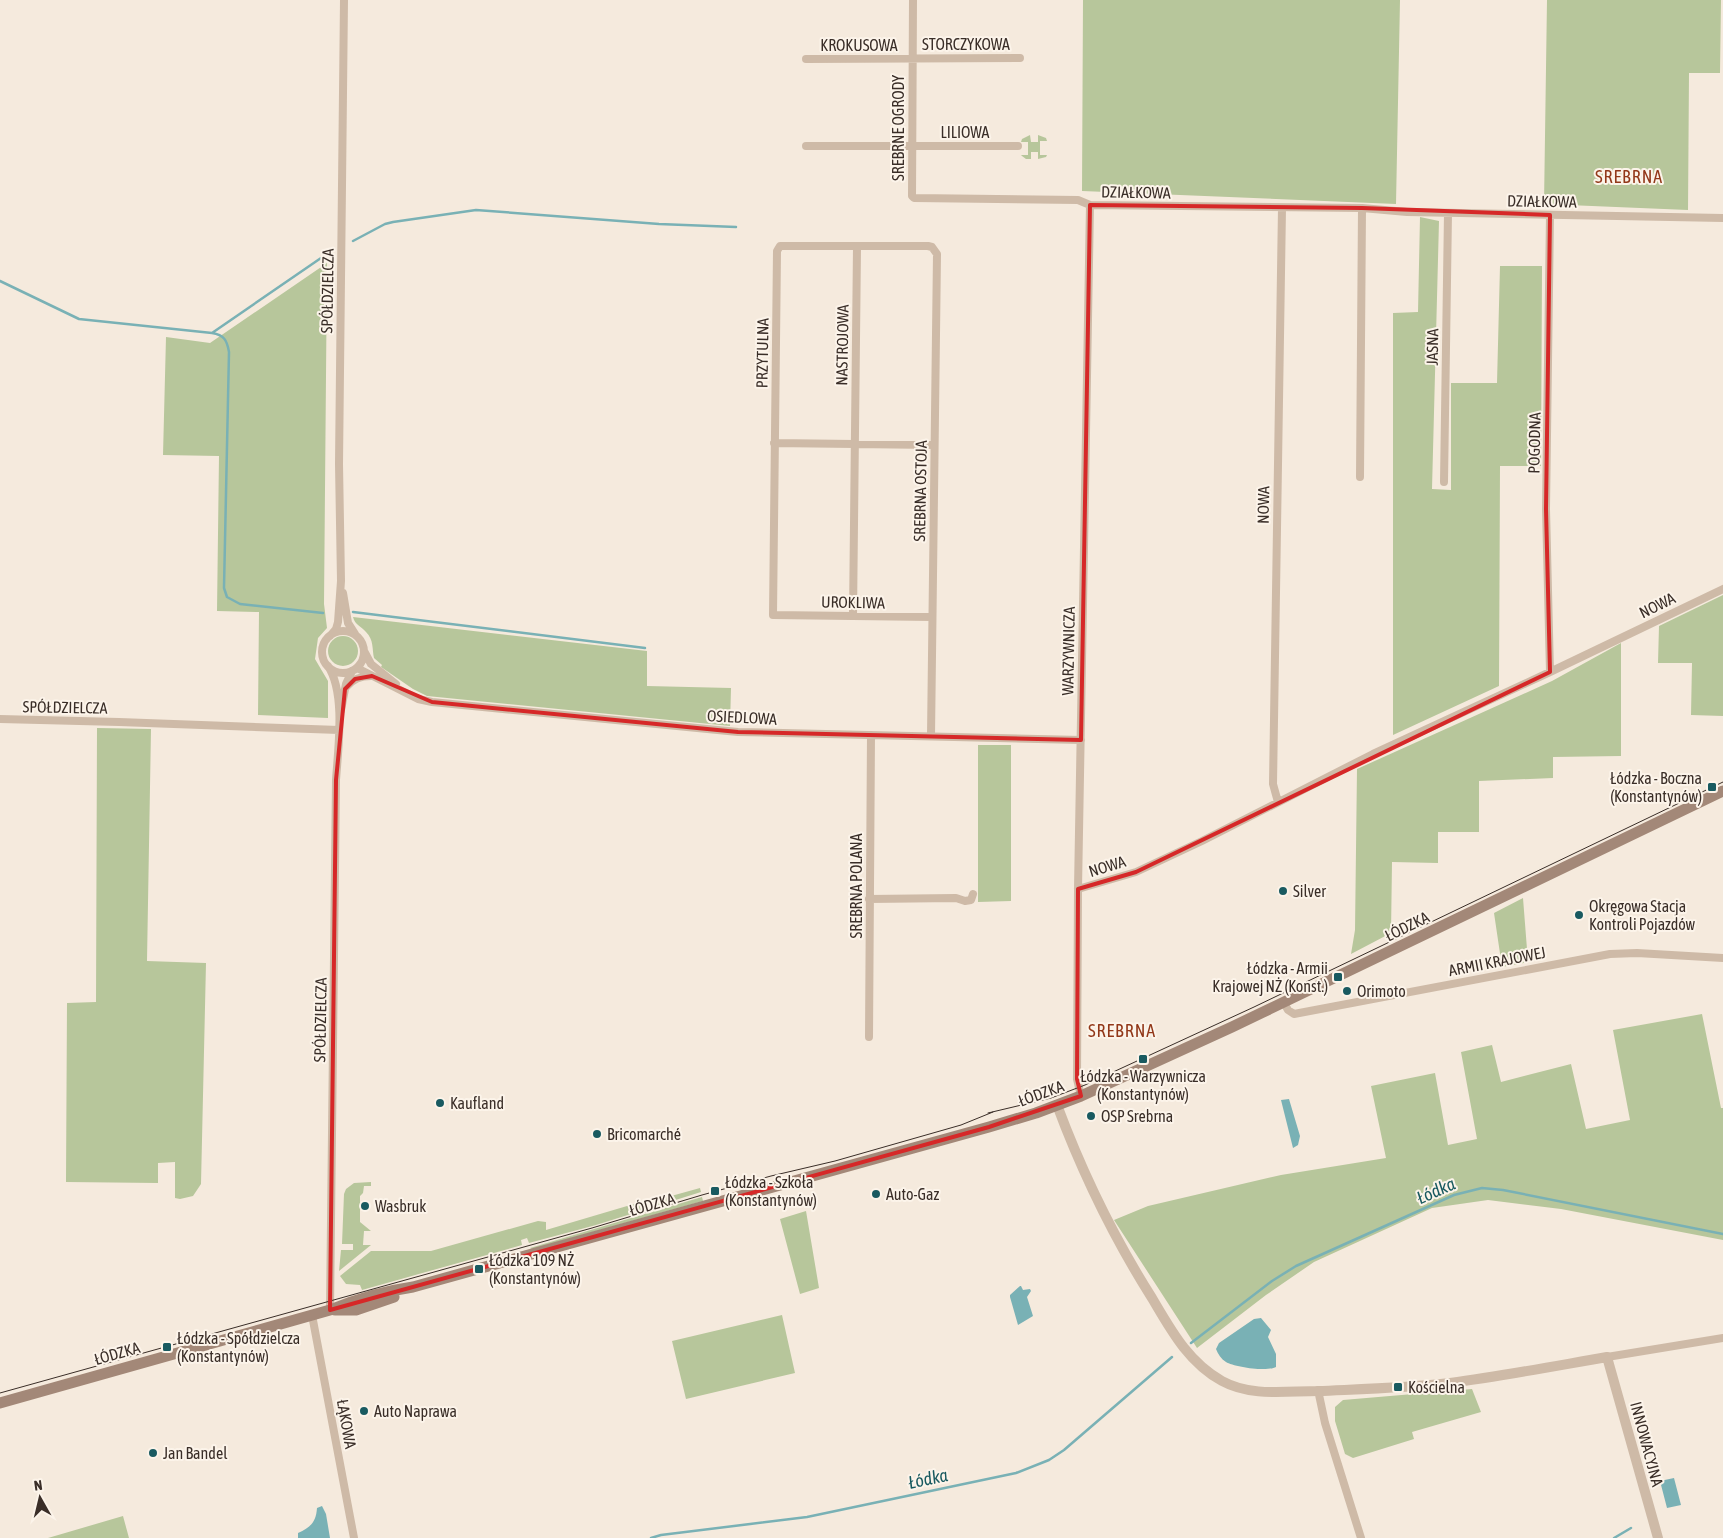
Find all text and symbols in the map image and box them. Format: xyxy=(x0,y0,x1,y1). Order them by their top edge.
street label: STORCZYKOWA xyxy=(922,35,1010,53)
street label: KROKUSOWA xyxy=(820,36,898,54)
street label: SREBRNE OGRODY xyxy=(889,74,907,181)
street label: LILIOWA xyxy=(941,123,990,141)
district label: SREBRNA xyxy=(1595,166,1663,187)
street label: DZIAŁKOWA xyxy=(1101,182,1171,202)
street label: DZIAŁKOWA xyxy=(1507,191,1577,211)
street label: SPÓŁDZIELCZA xyxy=(317,248,337,334)
street label: NASTROJOWA xyxy=(832,304,852,386)
street label: PRZYTULNA xyxy=(752,318,772,388)
street label: JASNA xyxy=(1423,328,1441,366)
street label: POGODNA xyxy=(1524,412,1544,474)
street label: SREBRNA OSTOJA xyxy=(910,440,930,542)
street label: NOWA xyxy=(1254,486,1272,524)
street label: NOWA xyxy=(1636,589,1678,621)
street label: UROKLIWA xyxy=(821,592,885,612)
street label: WARZYWNICZA xyxy=(1058,606,1078,696)
street label: SPÓŁDZIELCZA xyxy=(22,697,108,717)
street label: OSIEDLOWA xyxy=(707,706,778,728)
place label: Łódzka - Boczna (Konstantynów) xyxy=(1610,769,1702,806)
marker: Łódzka - Boczna (Konstantynów) xyxy=(1706,781,1718,793)
street label: SREBRNA POLANA xyxy=(847,833,865,939)
street label: NOWA xyxy=(1086,852,1128,880)
place label: Silver xyxy=(1293,882,1326,900)
marker: Silver xyxy=(1277,885,1289,897)
place label: Okręgowa Stacja Kontroli Pojazdów xyxy=(1589,897,1696,934)
street label: ŁÓDZKA xyxy=(1382,908,1432,944)
marker: Okręgowa Stacja Kontroli Pojazdów xyxy=(1573,909,1585,921)
street label: ARMII KRAJOWEJ xyxy=(1447,943,1547,979)
place label: Łódzka - Armii Krajowej NŻ (Konst.) xyxy=(1212,959,1328,996)
marker: Łódzka - Armii Krajowej NŻ (Konst.) xyxy=(1332,971,1344,983)
street label: SPÓŁDZIELCZA xyxy=(310,977,330,1063)
place label: Orimoto xyxy=(1357,982,1406,1000)
marker: Orimoto xyxy=(1341,985,1353,997)
district label: SREBRNA xyxy=(1088,1020,1156,1041)
marker: Łódzka - Warzywnicza (Konstantynów) xyxy=(1137,1053,1149,1065)
place label: Łódzka - Warzywnicza (Konstantynów) xyxy=(1080,1067,1206,1104)
street label: ŁÓDZKA xyxy=(1016,1076,1066,1109)
place label: Kaufland xyxy=(450,1094,504,1112)
marker: Kaufland xyxy=(434,1097,446,1109)
place label: OSP Srebrna xyxy=(1101,1107,1173,1125)
marker: OSP Srebrna xyxy=(1085,1110,1097,1122)
place label: Bricomarché xyxy=(607,1125,681,1143)
marker: Bricomarché xyxy=(591,1128,603,1140)
place label: Łódzka - Szkoła (Konstantynów) xyxy=(725,1173,817,1210)
water label: Łódka xyxy=(1413,1173,1459,1208)
marker: Łódzka - Szkoła (Konstantynów) xyxy=(709,1185,721,1197)
place label: Auto-Gaz xyxy=(886,1185,939,1203)
marker: Auto-Gaz xyxy=(870,1188,882,1200)
street label: ŁÓDZKA xyxy=(627,1189,677,1219)
place label: Wasbruk xyxy=(375,1197,426,1215)
marker: Wasbruk xyxy=(359,1200,371,1212)
place label: Łódzka 109 NŻ (Konstantynów) xyxy=(489,1251,581,1288)
marker: Łódzka 109 NŻ (Konstantynów) xyxy=(473,1263,485,1275)
place label: Łódzka - Spółdzielcza (Konstantynów) xyxy=(177,1329,300,1366)
street label: ŁÓDZKA xyxy=(92,1338,142,1368)
marker: Łódzka - Spółdzielcza (Konstantynów) xyxy=(161,1341,173,1353)
place label: Kościelna xyxy=(1408,1378,1465,1396)
marker: Kościelna xyxy=(1392,1381,1404,1393)
street label: ŁĄKOWA xyxy=(333,1398,360,1450)
street label: INNOWACYJNA xyxy=(1627,1400,1667,1488)
place label: Auto Naprawa xyxy=(374,1402,457,1421)
marker: Auto Naprawa xyxy=(358,1405,370,1417)
place label: Jan Bandel xyxy=(163,1444,228,1462)
marker: Jan Bandel xyxy=(147,1447,159,1459)
water label: Łódka xyxy=(906,1464,950,1493)
north arrow xyxy=(15,1473,65,1523)
text: N xyxy=(33,1477,43,1494)

